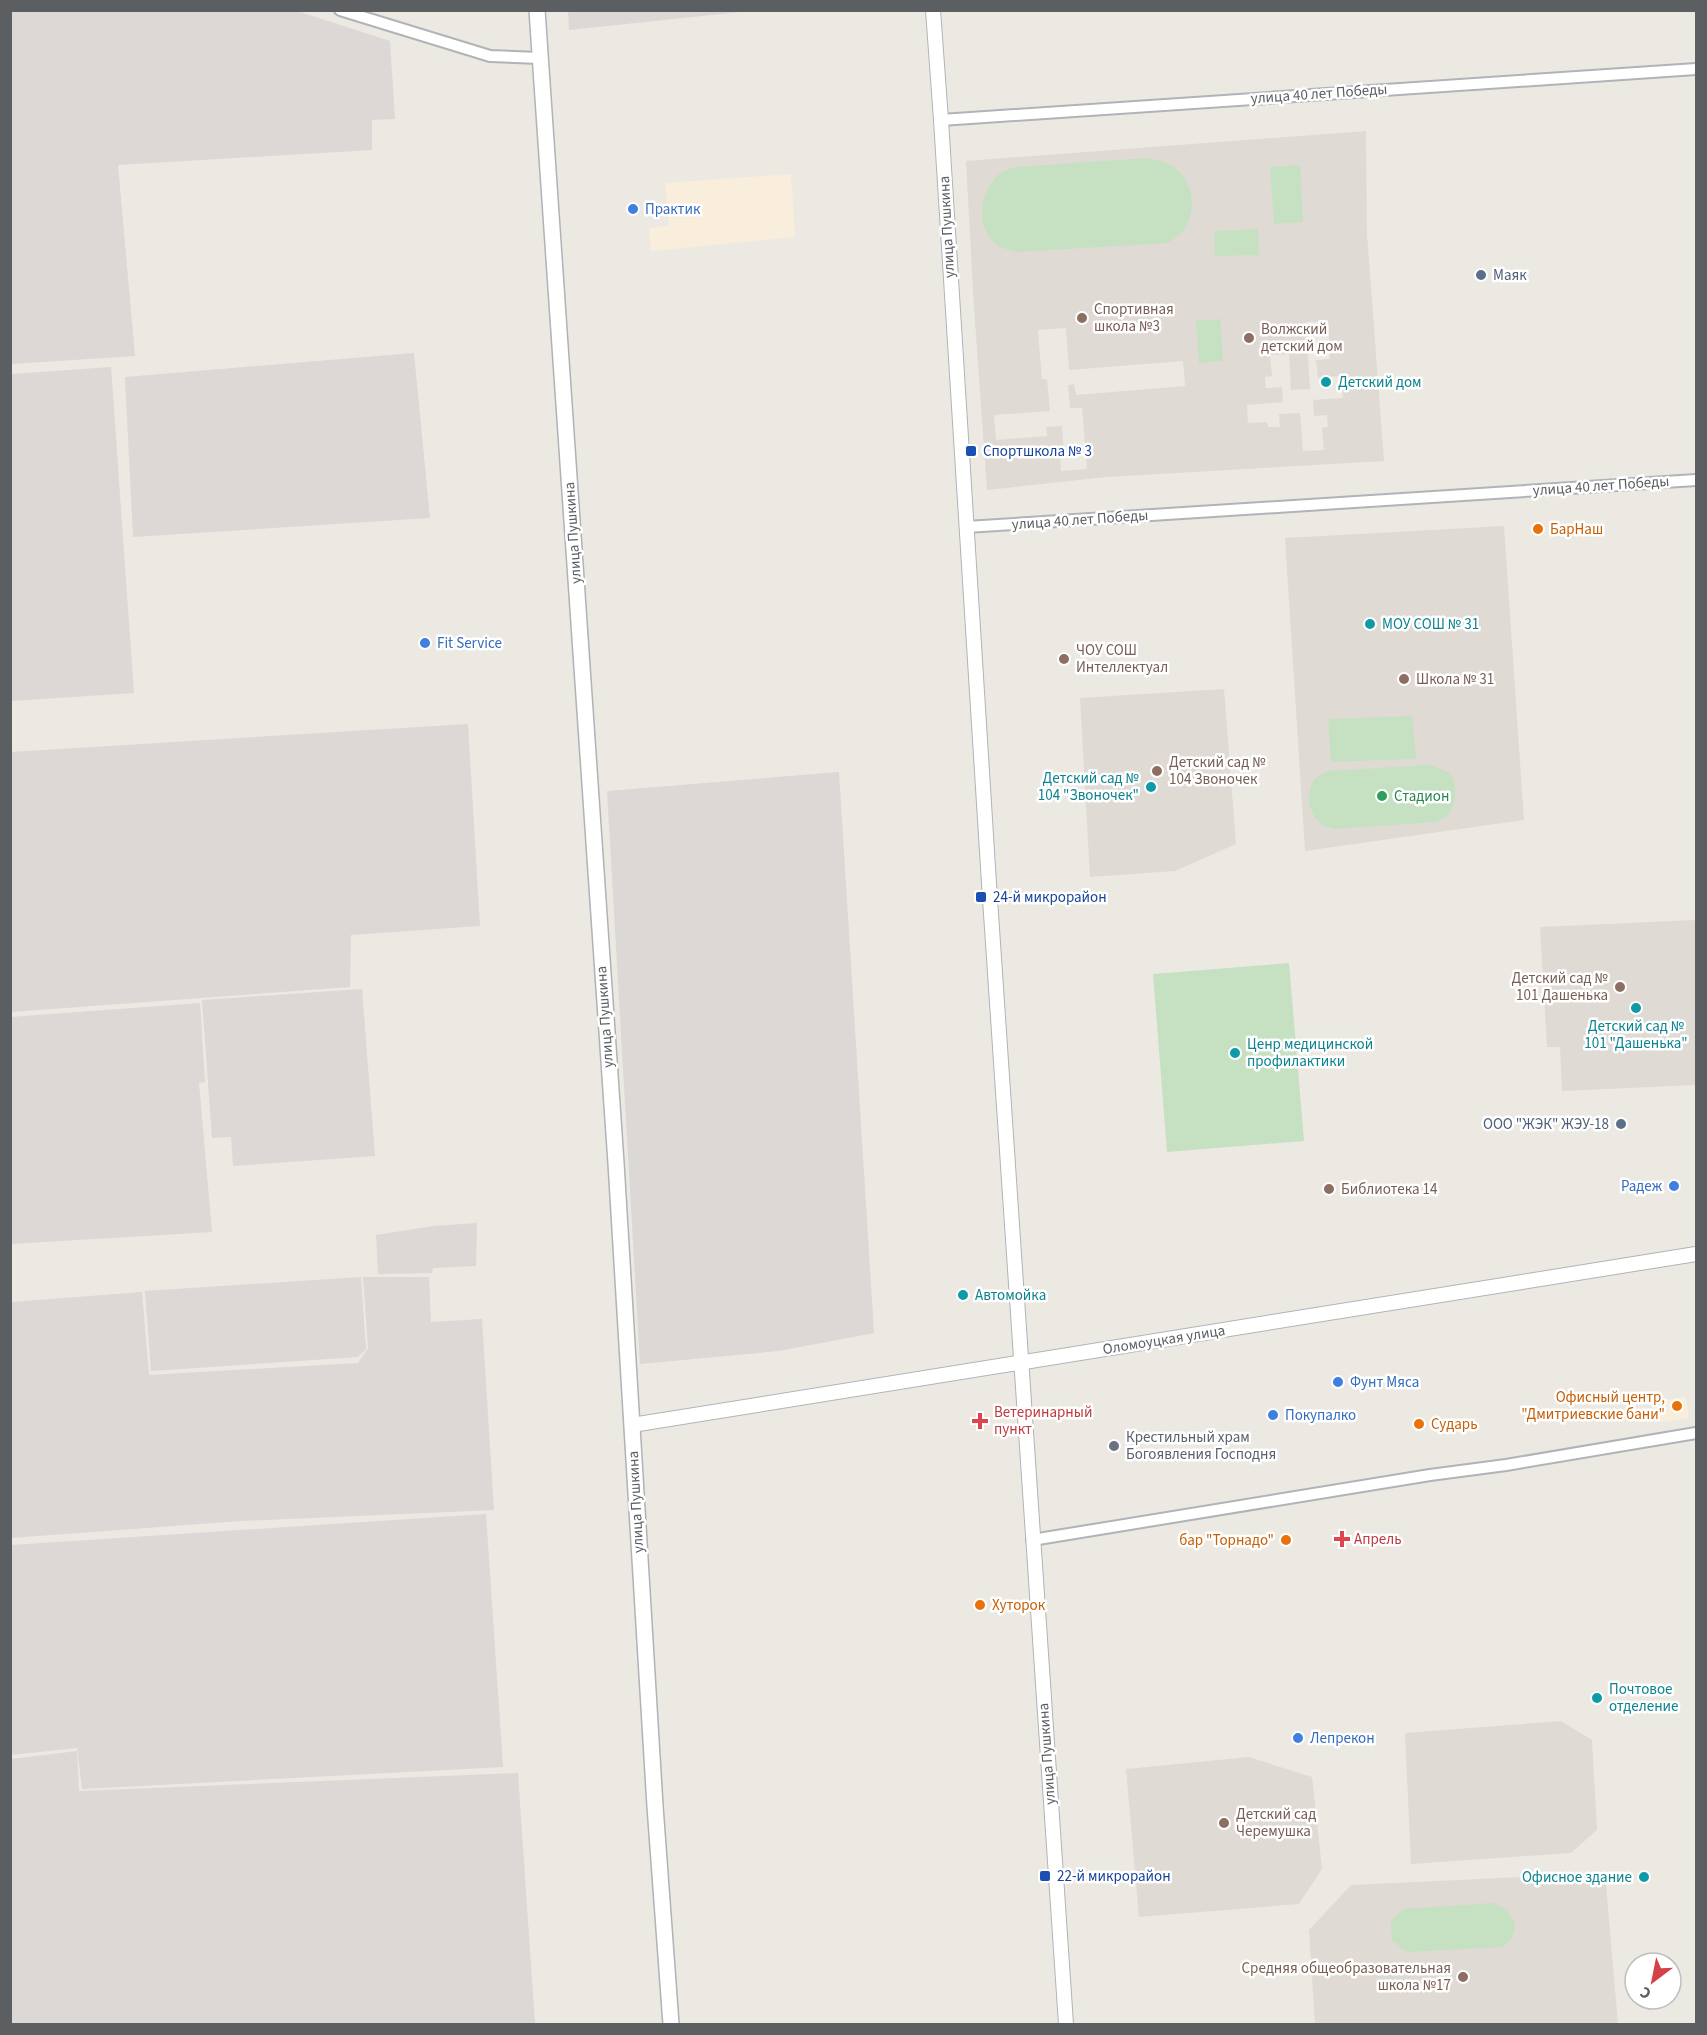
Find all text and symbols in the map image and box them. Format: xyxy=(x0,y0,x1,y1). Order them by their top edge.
street label: улица 40 лет Победы xyxy=(1250,79,1388,109)
street label: улица Пушкина xyxy=(934,175,960,279)
place label: Практик xyxy=(645,199,701,220)
marker: Практик xyxy=(626,202,640,216)
place label: Маяк xyxy=(1493,265,1527,286)
marker: Маяк xyxy=(1474,268,1488,282)
place label: Спортивная школа №3 xyxy=(1094,299,1174,337)
marker: Спортивная школа №3 xyxy=(1075,311,1089,325)
place label: Волжский детский дом xyxy=(1261,319,1343,357)
marker: Волжский детский дом xyxy=(1242,331,1256,345)
place label: Детский дом xyxy=(1338,372,1422,393)
marker: Детский дом xyxy=(1319,375,1333,389)
place label: Спортшкола № 3 xyxy=(983,441,1092,462)
marker: Спортшкола № 3 xyxy=(964,444,978,458)
street label: улица 40 лет Победы xyxy=(1532,471,1670,501)
street label: улица Пушкина xyxy=(559,481,587,585)
street label: улица 40 лет Победы xyxy=(1011,505,1149,535)
place label: БарНаш xyxy=(1550,519,1603,540)
marker: БарНаш xyxy=(1531,522,1545,536)
place label: МОУ СОШ № 31 xyxy=(1382,614,1479,635)
marker: МОУ СОШ № 31 xyxy=(1363,617,1377,631)
place label: Fit Service xyxy=(437,633,502,654)
marker: Fit Service xyxy=(418,636,432,650)
place label: ЧОУ СОШ Интеллектуал xyxy=(1076,640,1168,678)
marker: ЧОУ СОШ Интеллектуал xyxy=(1057,652,1071,666)
place label: Школа № 31 xyxy=(1416,669,1494,690)
marker: Школа № 31 xyxy=(1397,672,1411,686)
place label: Детский сад № 104 Звоночек xyxy=(1169,752,1266,790)
marker: Детский сад № 104 Звоночек xyxy=(1150,764,1164,778)
place label: Детский сад № 104 "Звоночек" xyxy=(1038,768,1139,806)
marker: Детский сад № 104 "Звоночек" xyxy=(1144,780,1158,794)
place label: Стадион xyxy=(1394,786,1449,807)
marker: Стадион xyxy=(1375,789,1389,803)
place label: 24-й микрорайон xyxy=(993,887,1107,908)
marker: 24-й микрорайон xyxy=(974,890,988,904)
street label: улица Пушкина xyxy=(591,965,619,1069)
place label: Детский сад № 101 Дашенька xyxy=(1511,968,1608,1006)
marker: Детский сад № 101 Дашенька xyxy=(1613,980,1627,994)
marker: Детский сад № 101 "Дашенька" xyxy=(1629,1001,1643,1015)
place label: Детский сад № 101 "Дашенька" xyxy=(1584,1016,1688,1054)
place label: Ценр медицинской профилактики xyxy=(1247,1034,1373,1072)
marker: Ценр медицинской профилактики xyxy=(1228,1046,1242,1060)
place label: ООО "ЖЭК" ЖЭУ-18 xyxy=(1483,1114,1609,1135)
marker: ООО "ЖЭК" ЖЭУ-18 xyxy=(1614,1117,1628,1131)
place label: Радеж xyxy=(1621,1176,1663,1197)
place label: Библиотека 14 xyxy=(1341,1179,1438,1200)
marker: Радеж xyxy=(1667,1179,1681,1193)
marker: Библиотека 14 xyxy=(1322,1182,1336,1196)
place label: Автомойка xyxy=(975,1285,1046,1306)
marker: Автомойка xyxy=(956,1288,970,1302)
street label: Оломоуцкая улица xyxy=(1101,1320,1227,1360)
place label: Фунт Мяса xyxy=(1350,1372,1419,1393)
marker: Фунт Мяса xyxy=(1331,1375,1345,1389)
place label: Офисный центр, "Дмитриевские бани" xyxy=(1521,1387,1665,1425)
marker: Офисный центр, "Дмитриевские бани" xyxy=(1670,1399,1684,1413)
place label: Ветеринарный пункт xyxy=(994,1402,1092,1440)
place label: Покупалко xyxy=(1285,1405,1356,1426)
marker: Покупалко xyxy=(1266,1408,1280,1422)
marker: Ветеринарный пункт xyxy=(971,1412,989,1430)
place label: Сударь xyxy=(1431,1414,1478,1435)
marker: Сударь xyxy=(1412,1417,1426,1431)
place label: Крестильный храм Богоявления Господня xyxy=(1126,1427,1276,1465)
marker: Крестильный храм Богоявления Господня xyxy=(1107,1439,1121,1453)
street label: улица Пушкина xyxy=(623,1450,649,1554)
place label: Апрель xyxy=(1354,1529,1402,1550)
place label: бар "Торнадо" xyxy=(1179,1530,1274,1551)
marker: Апрель xyxy=(1335,1532,1349,1546)
marker: бар "Торнадо" xyxy=(1279,1533,1293,1547)
place label: Хуторок xyxy=(992,1595,1046,1616)
marker: Хуторок xyxy=(973,1598,987,1612)
place label: Почтовое отделение xyxy=(1609,1679,1679,1717)
marker: Почтовое отделение xyxy=(1590,1691,1604,1705)
street label: улица Пушкина xyxy=(1033,1702,1061,1806)
place label: Лепрекон xyxy=(1310,1728,1375,1749)
marker: Лепрекон xyxy=(1291,1731,1305,1745)
place label: Детский сад Черемушка xyxy=(1236,1804,1316,1842)
marker: Детский сад Черемушка xyxy=(1217,1816,1231,1830)
place label: 22-й микрорайон xyxy=(1057,1866,1171,1887)
place label: Офисное здание xyxy=(1522,1867,1632,1888)
marker: 22-й микрорайон xyxy=(1038,1869,1052,1883)
marker: Офисное здание xyxy=(1637,1870,1651,1884)
north arrow xyxy=(1623,1951,1683,2011)
place label: Средняя общеобразовательная школа №17 xyxy=(1242,1958,1451,1996)
marker: Средняя общеобразовательная школа №17 xyxy=(1456,1970,1470,1984)
text: С xyxy=(1636,1981,1655,2005)

